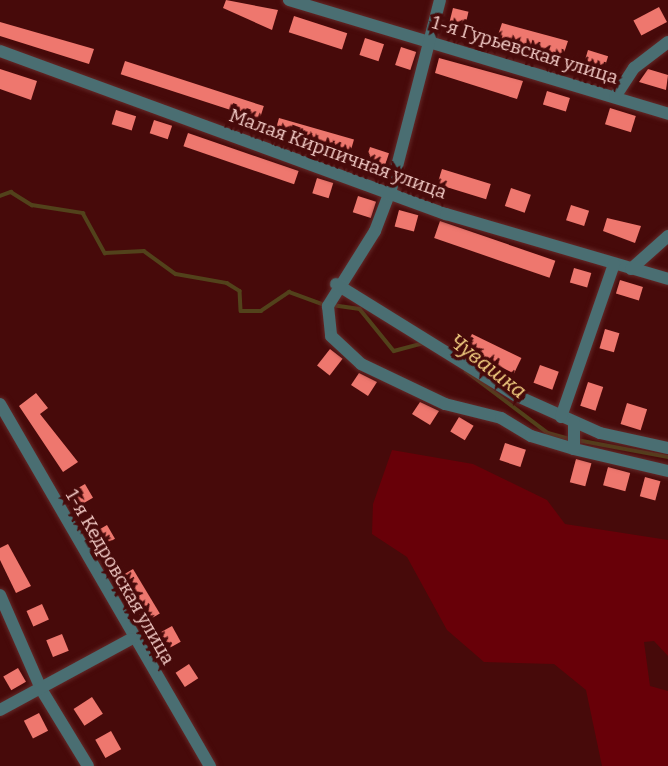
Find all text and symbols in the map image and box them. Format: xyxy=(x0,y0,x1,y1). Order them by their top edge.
street label: 1-я Гурьевская улица xyxy=(429,11,621,89)
street label: Малая Кирпичная улица xyxy=(226,104,450,204)
water label: Чувашка xyxy=(445,328,531,404)
street label: 1-я Кедровская улица xyxy=(60,485,180,669)

